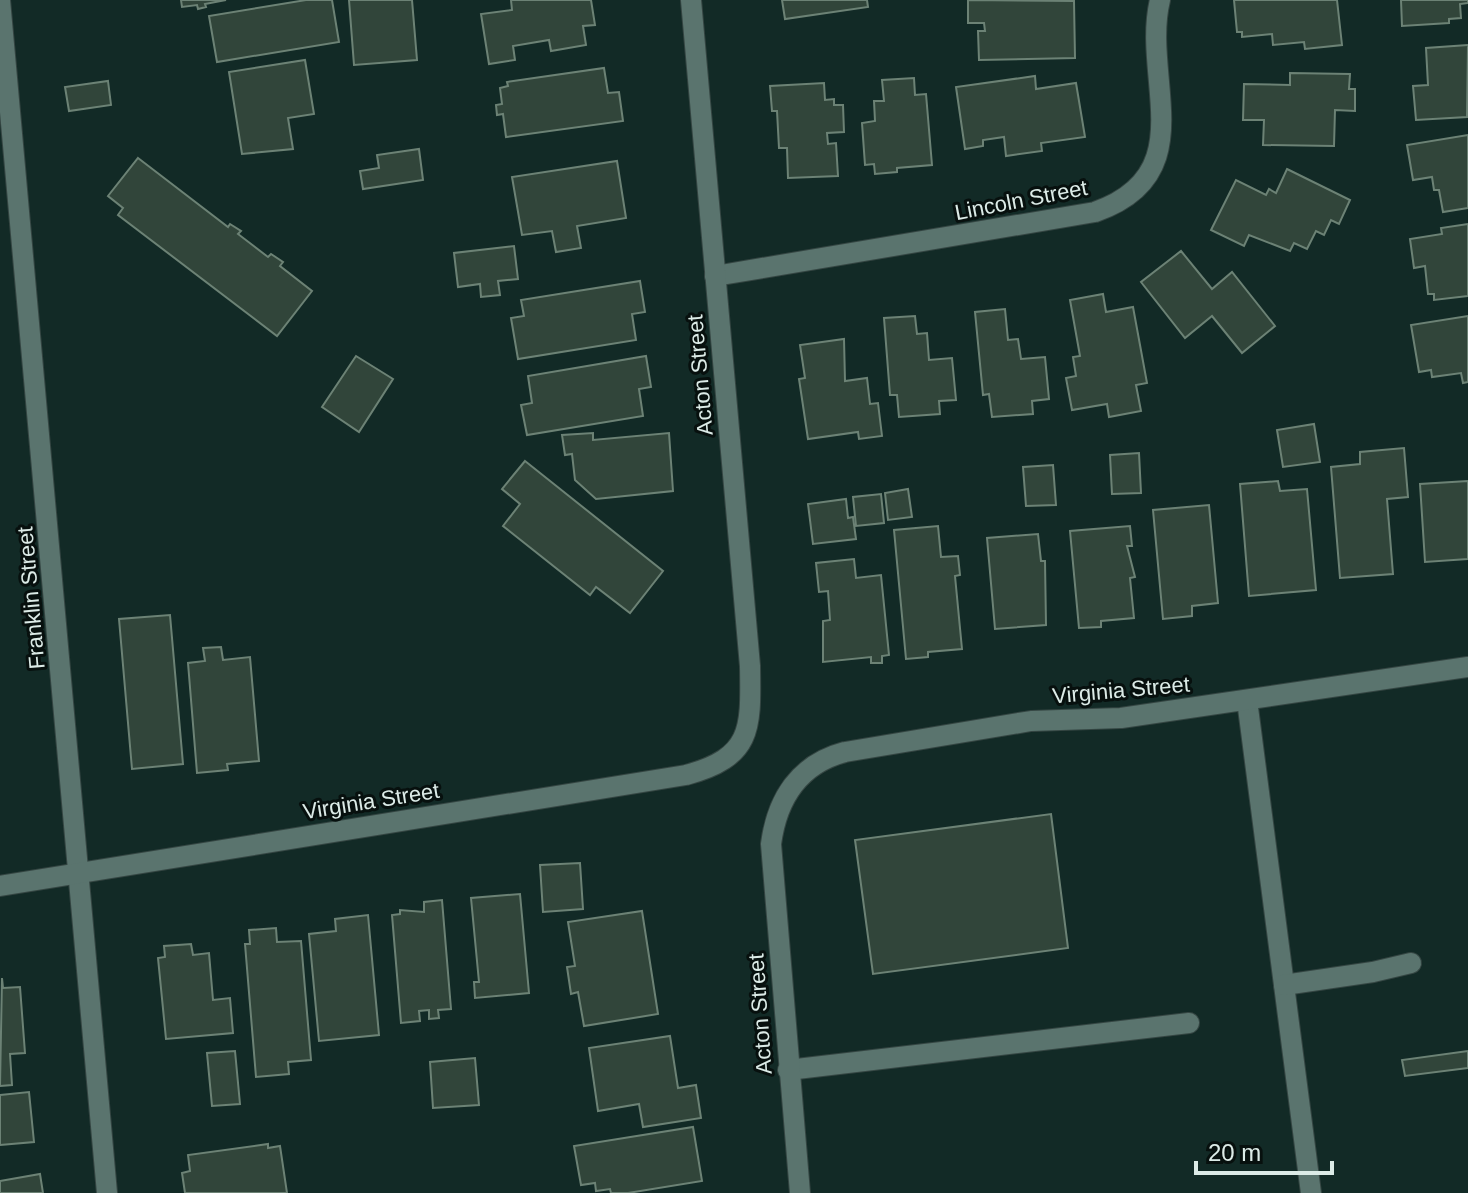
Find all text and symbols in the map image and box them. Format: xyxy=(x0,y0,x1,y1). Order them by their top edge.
street label: Lincoln Street xyxy=(953,175,1089,225)
street label: Acton Street xyxy=(682,314,718,436)
street label: Franklin Street xyxy=(12,526,50,670)
street label: Virginia Street xyxy=(1051,672,1191,708)
street label: Virginia Street xyxy=(301,778,441,824)
street label: Acton Street xyxy=(743,953,777,1075)
scale bar xyxy=(1196,1125,1332,1175)
text: 20 m xyxy=(1208,1139,1261,1166)

